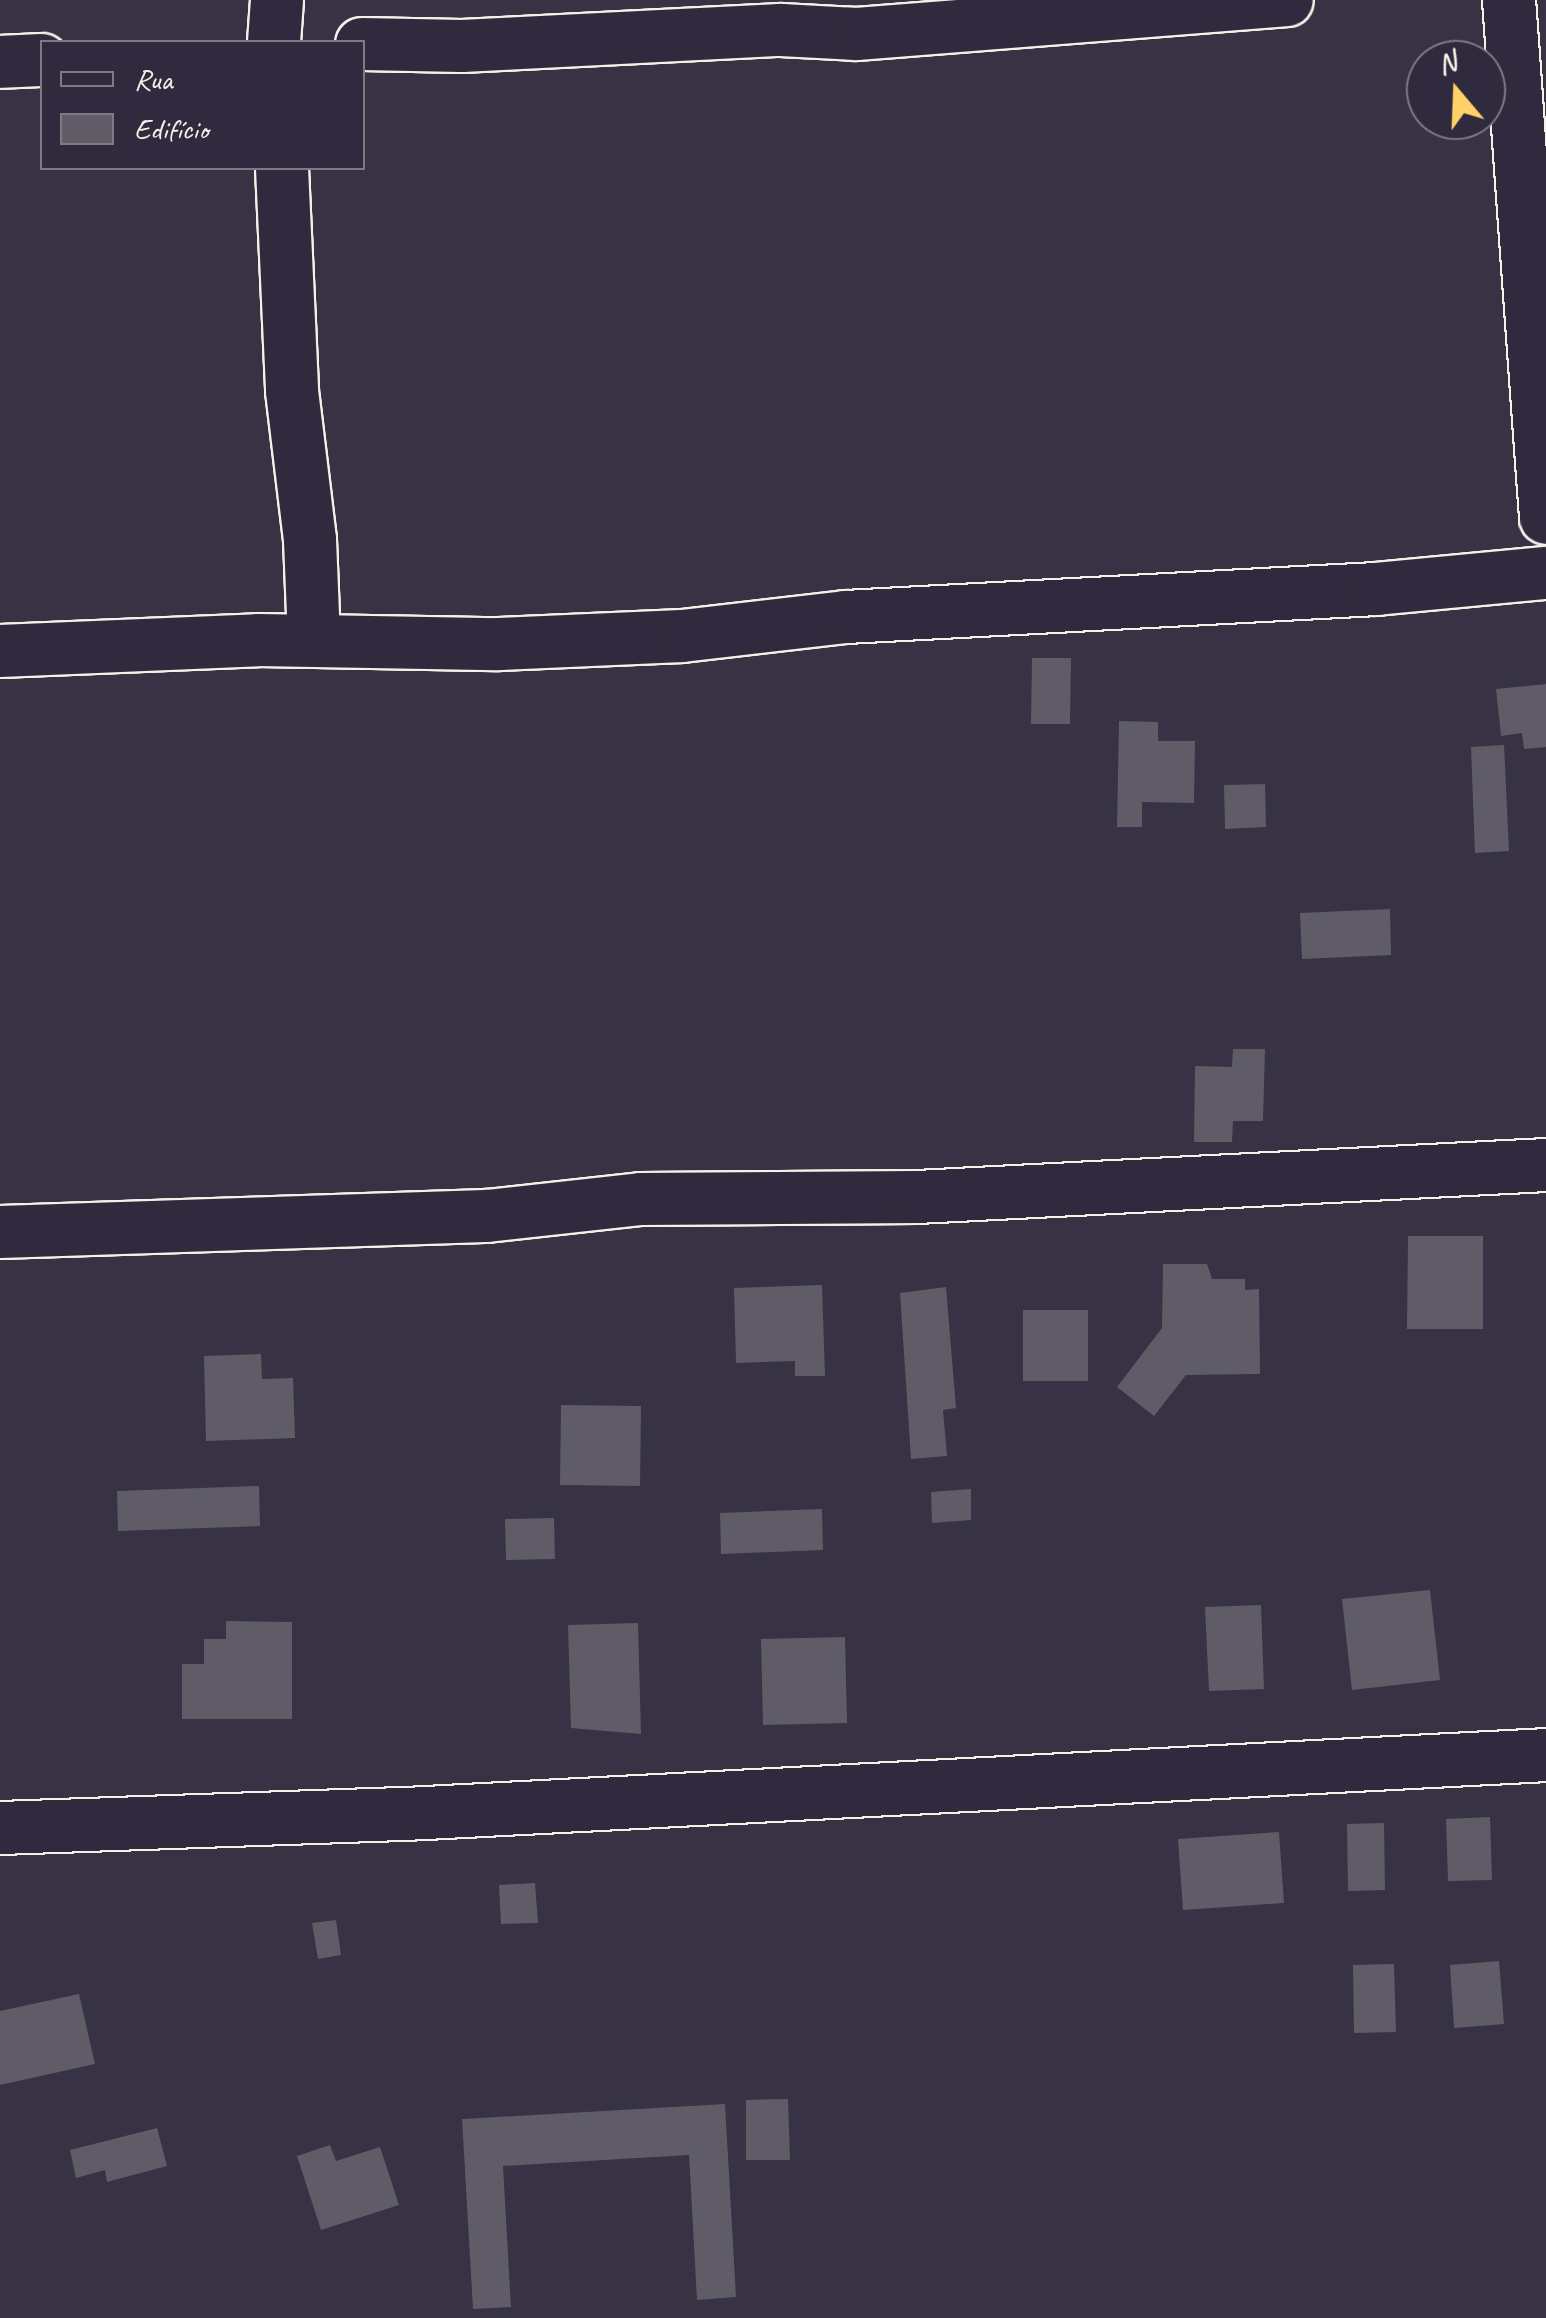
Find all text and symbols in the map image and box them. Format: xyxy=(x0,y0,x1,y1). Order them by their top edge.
legend xyxy=(40,40,365,170)
north arrow xyxy=(1406,40,1506,140)
text: N xyxy=(1433,44,1461,82)
text: Rua xyxy=(134,60,172,98)
text: Edifício xyxy=(134,110,208,148)

